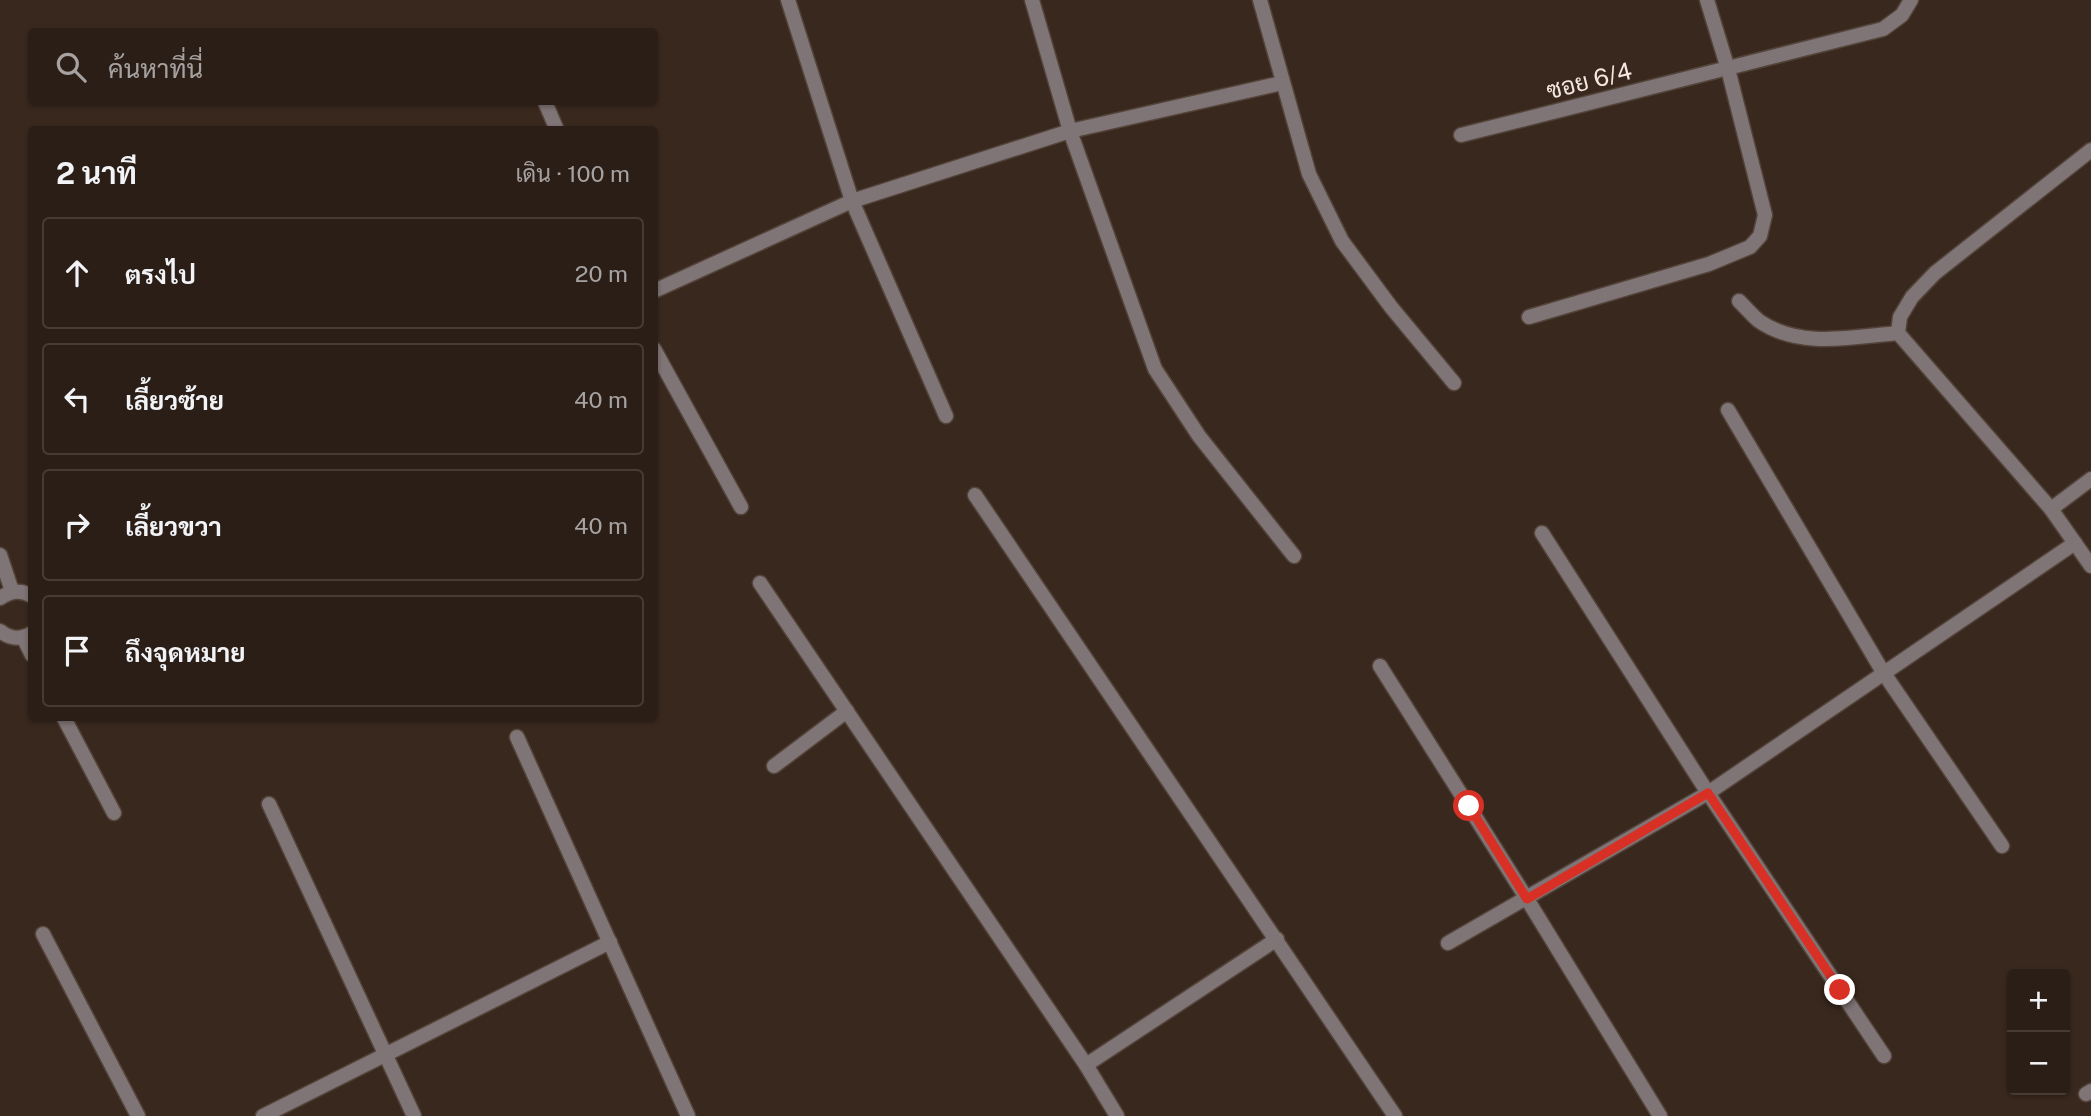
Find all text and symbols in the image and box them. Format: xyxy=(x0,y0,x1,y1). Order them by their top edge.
search box xyxy=(28,28,658,105)
icon: search xyxy=(52,48,90,86)
text: ค้นหาที่นี่ xyxy=(108,53,203,84)
street label: ซอย 6/4 xyxy=(1543,56,1635,104)
text: 2 นาที xyxy=(56,155,137,191)
text: เดิน · 100 m xyxy=(515,160,630,187)
icon: ahead xyxy=(58,254,96,292)
text: ตรงไป xyxy=(125,259,196,290)
text: 20 m xyxy=(575,260,628,287)
icon: left xyxy=(58,380,96,418)
text: เลี้ยวซ้าย xyxy=(125,385,224,416)
text: 40 m xyxy=(574,386,628,413)
icon: right xyxy=(58,506,96,544)
text: เลี้ยวขวา xyxy=(125,511,222,542)
text: 40 m xyxy=(574,512,628,539)
icon: arrive xyxy=(58,632,96,670)
text: ถึงจุดหมาย xyxy=(125,637,246,668)
route start xyxy=(1453,790,1484,821)
map controls xyxy=(2007,969,2070,1095)
button: + xyxy=(2007,969,2070,1032)
route end xyxy=(1824,974,1855,1005)
button: − xyxy=(2007,1032,2070,1095)

